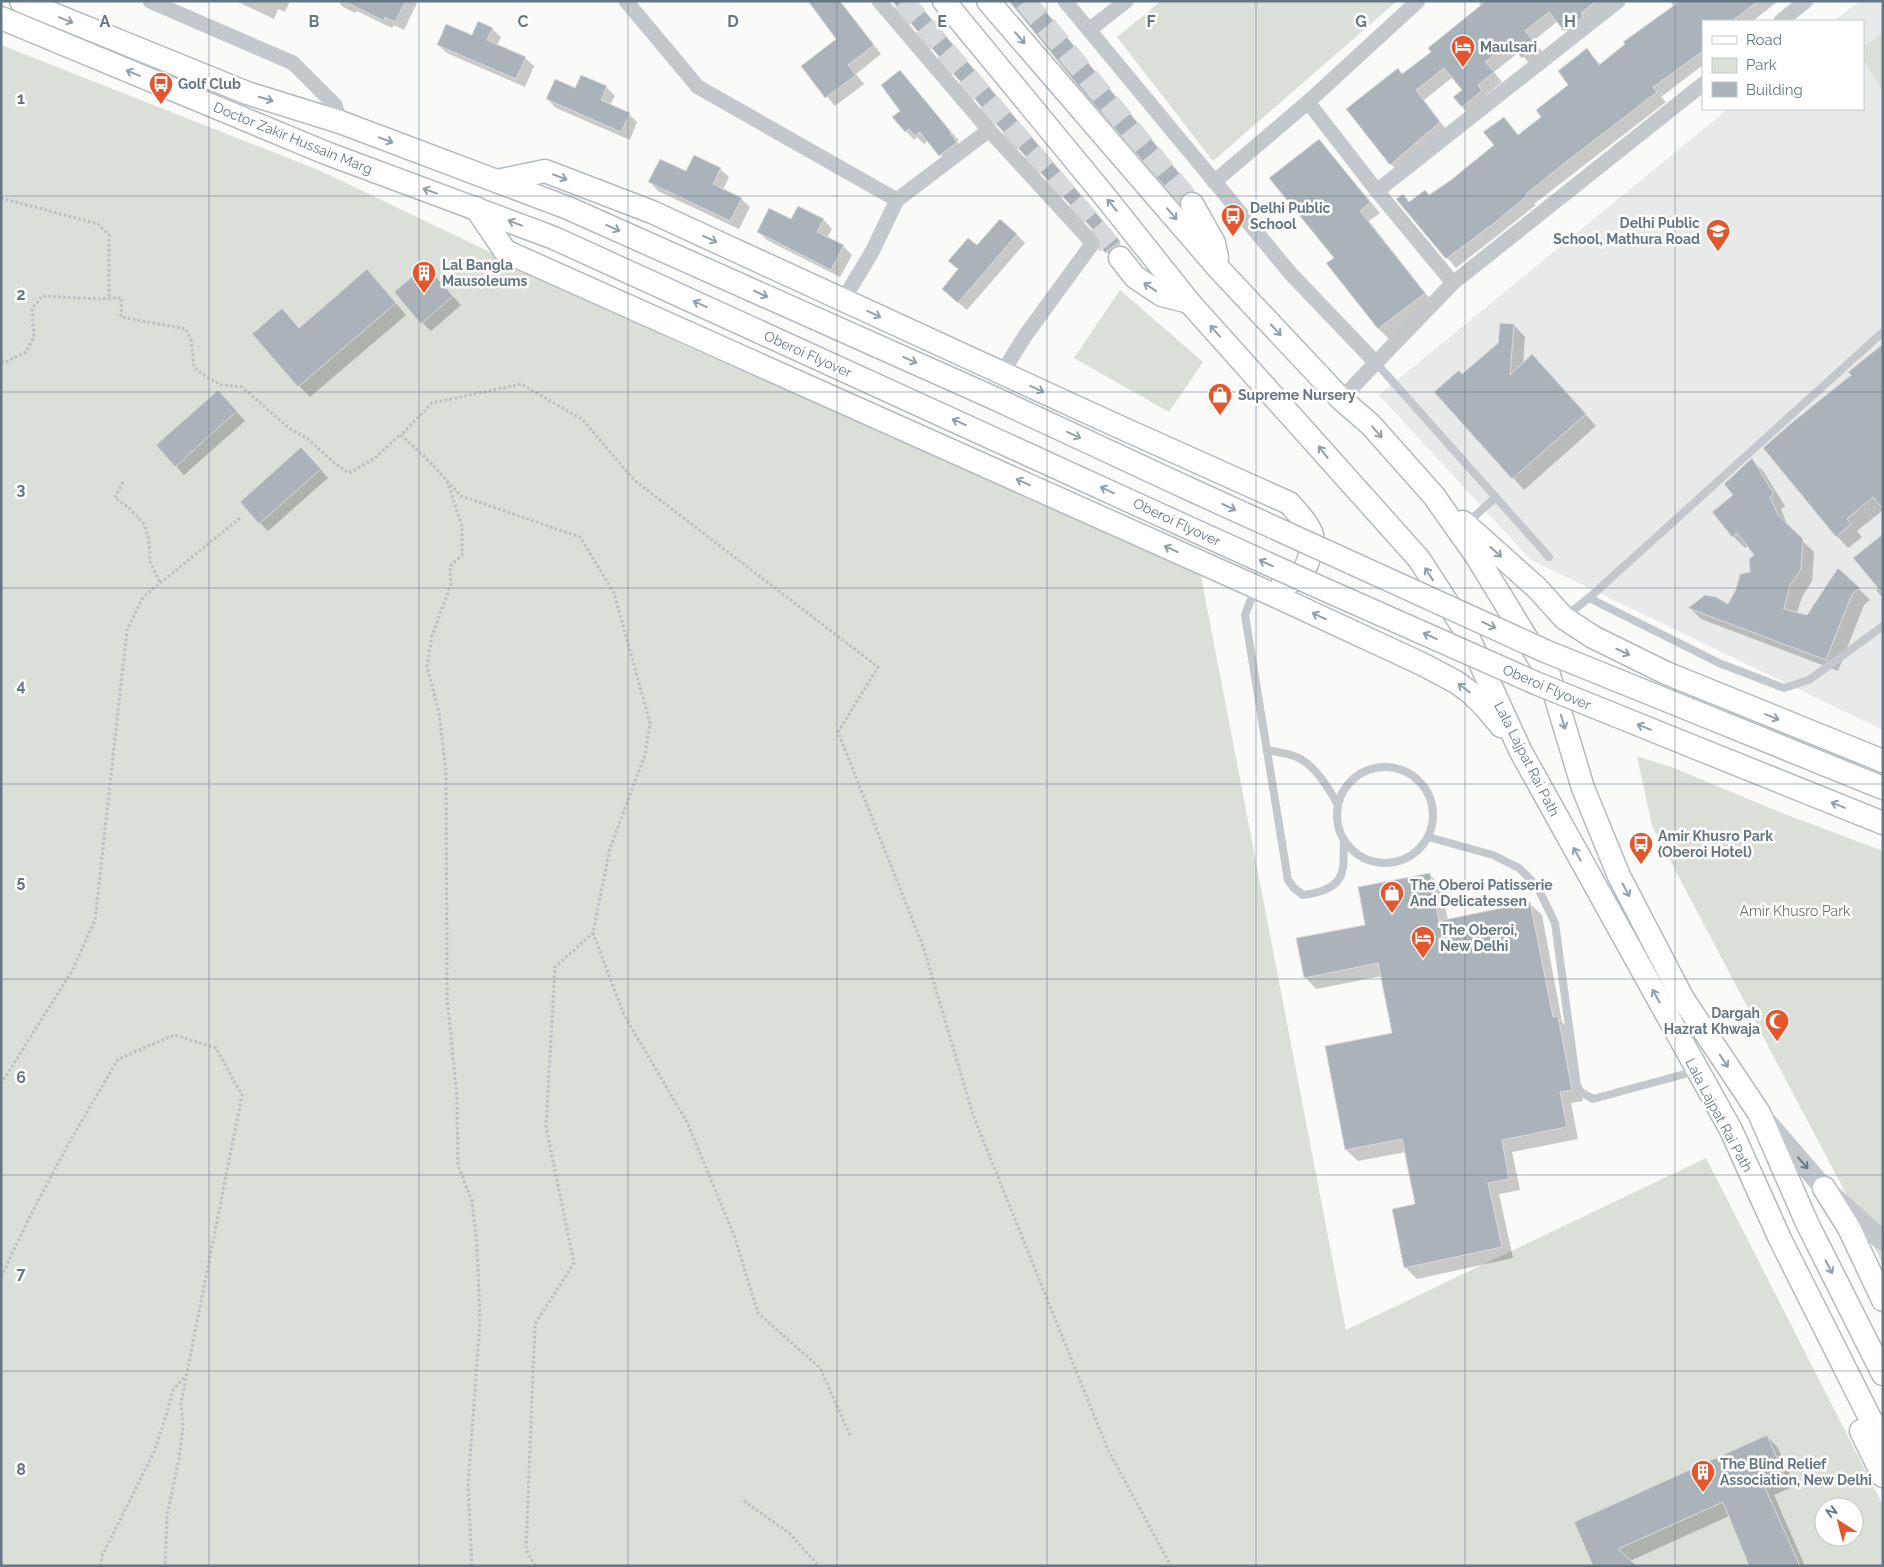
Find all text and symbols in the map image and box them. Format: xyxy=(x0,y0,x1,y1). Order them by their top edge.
text: A xyxy=(100,12,111,31)
text: B xyxy=(309,12,320,31)
text: C xyxy=(518,12,529,31)
text: D xyxy=(727,12,739,31)
text: E xyxy=(937,12,947,31)
text: F xyxy=(1146,12,1156,31)
text: G xyxy=(1355,12,1367,31)
text: H xyxy=(1564,12,1576,31)
one-way arrow xyxy=(58,15,73,25)
legend xyxy=(1702,20,1864,110)
text: Road xyxy=(1746,31,1782,49)
one-way arrow xyxy=(1014,32,1026,45)
hotel icon: Maulsari xyxy=(1450,34,1476,68)
place label: Maulsari xyxy=(1480,39,1537,55)
text: Park xyxy=(1746,56,1777,74)
one-way arrow xyxy=(126,68,141,77)
bus stop icon: Golf Club xyxy=(148,71,174,105)
place label: Golf Club xyxy=(178,76,241,92)
text: Building xyxy=(1746,81,1803,99)
text: 1 xyxy=(17,89,25,108)
one-way arrow xyxy=(257,95,273,104)
street label: Doctor Zakir Hussain Marg xyxy=(211,99,375,177)
one-way arrow xyxy=(378,136,393,145)
one-way arrow xyxy=(552,173,567,182)
one-way arrow xyxy=(423,186,439,195)
one-way arrow xyxy=(1106,199,1117,212)
place label: Delhi Public School xyxy=(1250,200,1330,232)
bus stop icon: Delhi Public School xyxy=(1220,203,1246,237)
one-way arrow xyxy=(1166,208,1178,221)
place label: Delhi Public School, Mathura Road xyxy=(1553,215,1700,247)
one-way arrow xyxy=(508,218,523,227)
school or university icon: Delhi Public School, Mathura Road xyxy=(1705,218,1731,252)
one-way arrow xyxy=(605,224,620,233)
one-way arrow xyxy=(702,234,717,244)
place label: Lal Bangla Mausoleums xyxy=(442,257,528,289)
building icon: Lal Bangla Mausoleums xyxy=(411,260,437,294)
one-way arrow xyxy=(1144,281,1158,291)
text: 2 xyxy=(16,285,26,304)
one-way arrow xyxy=(753,290,768,299)
one-way arrow xyxy=(693,299,708,309)
one-way arrow xyxy=(866,310,881,319)
one-way arrow xyxy=(1270,323,1282,336)
one-way arrow xyxy=(1209,324,1220,337)
street label: Oberoi Flyover xyxy=(762,327,855,381)
one-way arrow xyxy=(902,356,917,366)
shop icon: Supreme Nursery xyxy=(1207,382,1233,416)
one-way arrow xyxy=(1029,385,1044,395)
place label: Supreme Nursery xyxy=(1238,387,1356,403)
one-way arrow xyxy=(952,417,967,427)
one-way arrow xyxy=(1372,425,1383,438)
one-way arrow xyxy=(1066,430,1081,440)
one-way arrow xyxy=(1318,445,1328,459)
one-way arrow xyxy=(1016,477,1031,487)
text: 3 xyxy=(17,480,26,499)
one-way arrow xyxy=(1100,485,1115,495)
street label: Oberoi Flyover xyxy=(1131,495,1223,549)
one-way arrow xyxy=(1221,503,1236,513)
one-way arrow xyxy=(1164,543,1179,553)
one-way arrow xyxy=(1490,546,1503,558)
one-way arrow xyxy=(1259,558,1274,567)
one-way arrow xyxy=(1424,568,1434,582)
one-way arrow xyxy=(1312,610,1327,620)
one-way arrow xyxy=(1481,621,1496,631)
one-way arrow xyxy=(1423,631,1438,641)
one-way arrow xyxy=(1615,648,1630,657)
street label: Oberoi Flyover xyxy=(1500,661,1594,713)
text: 4 xyxy=(16,676,26,695)
one-way arrow xyxy=(1457,683,1471,693)
street label: Lala Lajpat Rai Path xyxy=(1491,699,1563,819)
one-way arrow xyxy=(1559,713,1569,729)
one-way arrow xyxy=(1763,713,1779,722)
one-way arrow xyxy=(1637,722,1652,731)
one-way arrow xyxy=(1830,799,1845,808)
place label: Amir Khusro Park (Oberoi Hotel) xyxy=(1658,828,1773,860)
bus stop icon: Amir Khusro Park (Oberoi Hotel) xyxy=(1628,831,1654,865)
one-way arrow xyxy=(1572,847,1582,861)
text: 5 xyxy=(17,872,26,891)
place label: The Oberoi Patisserie And Delicatessen xyxy=(1410,877,1553,909)
shop icon: The Oberoi Patisserie And Delicatessen xyxy=(1379,880,1405,914)
one-way arrow xyxy=(1622,882,1631,897)
park label: Amir Khusro Park xyxy=(1740,903,1851,919)
place label: The Oberoi, New Delhi xyxy=(1440,922,1517,954)
hotel icon: The Oberoi, New Delhi xyxy=(1410,925,1436,959)
one-way arrow xyxy=(1651,989,1660,1004)
place label: Dargah Hazrat Khwaja xyxy=(1664,1005,1760,1037)
mosque icon: Dargah Hazrat Khwaja xyxy=(1764,1008,1790,1042)
one-way arrow xyxy=(1719,1054,1729,1068)
street label: Lala Lajpat Rai Path xyxy=(1682,1055,1756,1175)
text: 6 xyxy=(16,1068,26,1087)
one-way arrow xyxy=(1797,1157,1808,1170)
one-way arrow xyxy=(1825,1259,1834,1274)
text: 7 xyxy=(17,1264,26,1283)
place label: The Blind Relief Association, New Delhi xyxy=(1720,1456,1872,1488)
building icon: The Blind Relief Association, New Delhi xyxy=(1690,1459,1716,1493)
text: 8 xyxy=(16,1460,26,1479)
north arrow xyxy=(1814,1497,1864,1547)
text: N xyxy=(1822,1502,1840,1521)

